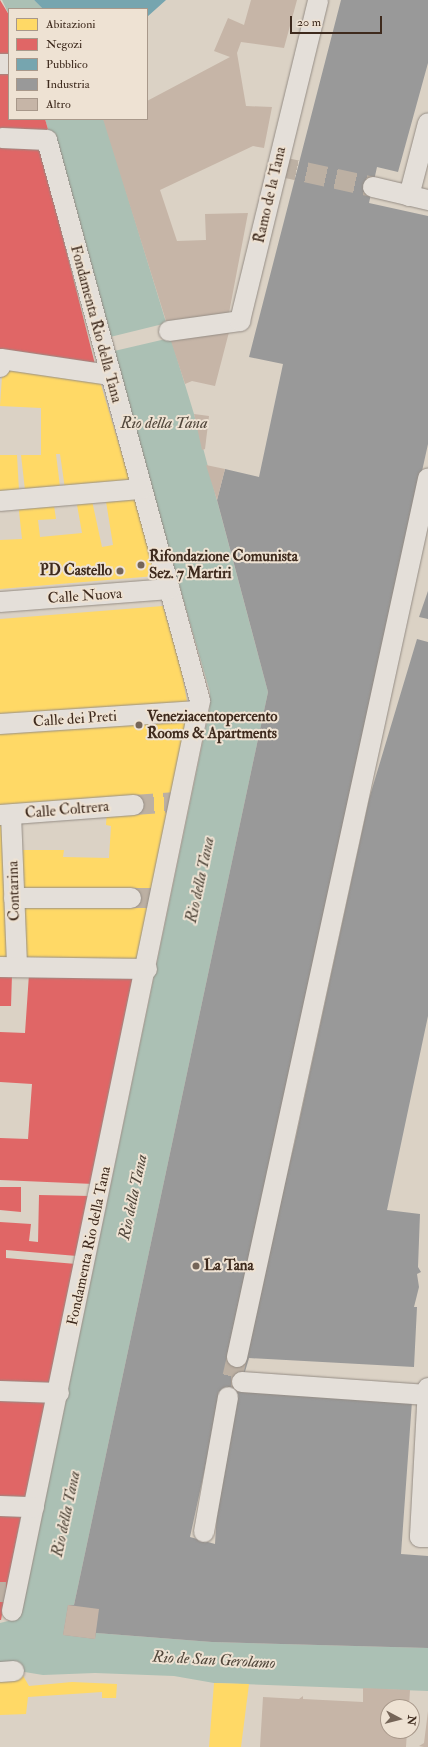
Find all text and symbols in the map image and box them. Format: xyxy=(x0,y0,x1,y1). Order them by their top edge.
legend xyxy=(8,8,148,120)
scale bar xyxy=(292,8,384,34)
text: 20 m xyxy=(297,15,321,30)
text: Abitazioni xyxy=(46,17,96,32)
text: Negozi xyxy=(46,37,82,52)
text: Pubblico xyxy=(46,57,88,72)
text: Industria xyxy=(46,77,90,92)
text: Altro xyxy=(46,97,71,112)
street label: Ramo de la Tana xyxy=(250,145,290,245)
street label: Fondamenta Rio della Tana xyxy=(66,243,126,405)
water label: Rio della Tana xyxy=(120,413,208,433)
place label: Rifondazione Comunista Sez. 7 Martiri xyxy=(149,547,298,582)
marker: Rifondazione Comunista Sez. 7 Martiri xyxy=(136,560,146,570)
place label: PD Castello xyxy=(40,562,112,580)
marker: PD Castello xyxy=(115,566,125,576)
street label: Calle Nuova xyxy=(47,584,123,608)
street label: Calle dei Preti xyxy=(32,707,118,731)
place label: Veneziacentopercento Rooms & Apartments xyxy=(147,707,277,742)
marker: Veneziacentopercento Rooms & Apartments xyxy=(134,720,144,730)
street label: Calle Coltrera xyxy=(24,797,110,823)
water label: Rio della Tana xyxy=(182,835,218,925)
street label: Contarina xyxy=(4,861,24,921)
water label: Rio della Tana xyxy=(115,1152,151,1242)
street label: Fondamenta Rio della Tana xyxy=(63,1165,115,1327)
place label: La Tana xyxy=(204,1257,254,1275)
marker: La Tana xyxy=(191,1261,201,1271)
water label: Rio della Tana xyxy=(48,1469,84,1559)
water label: Rio de San Gerolamo xyxy=(152,1647,276,1673)
north arrow xyxy=(380,1699,420,1739)
text: N xyxy=(404,1715,418,1726)

